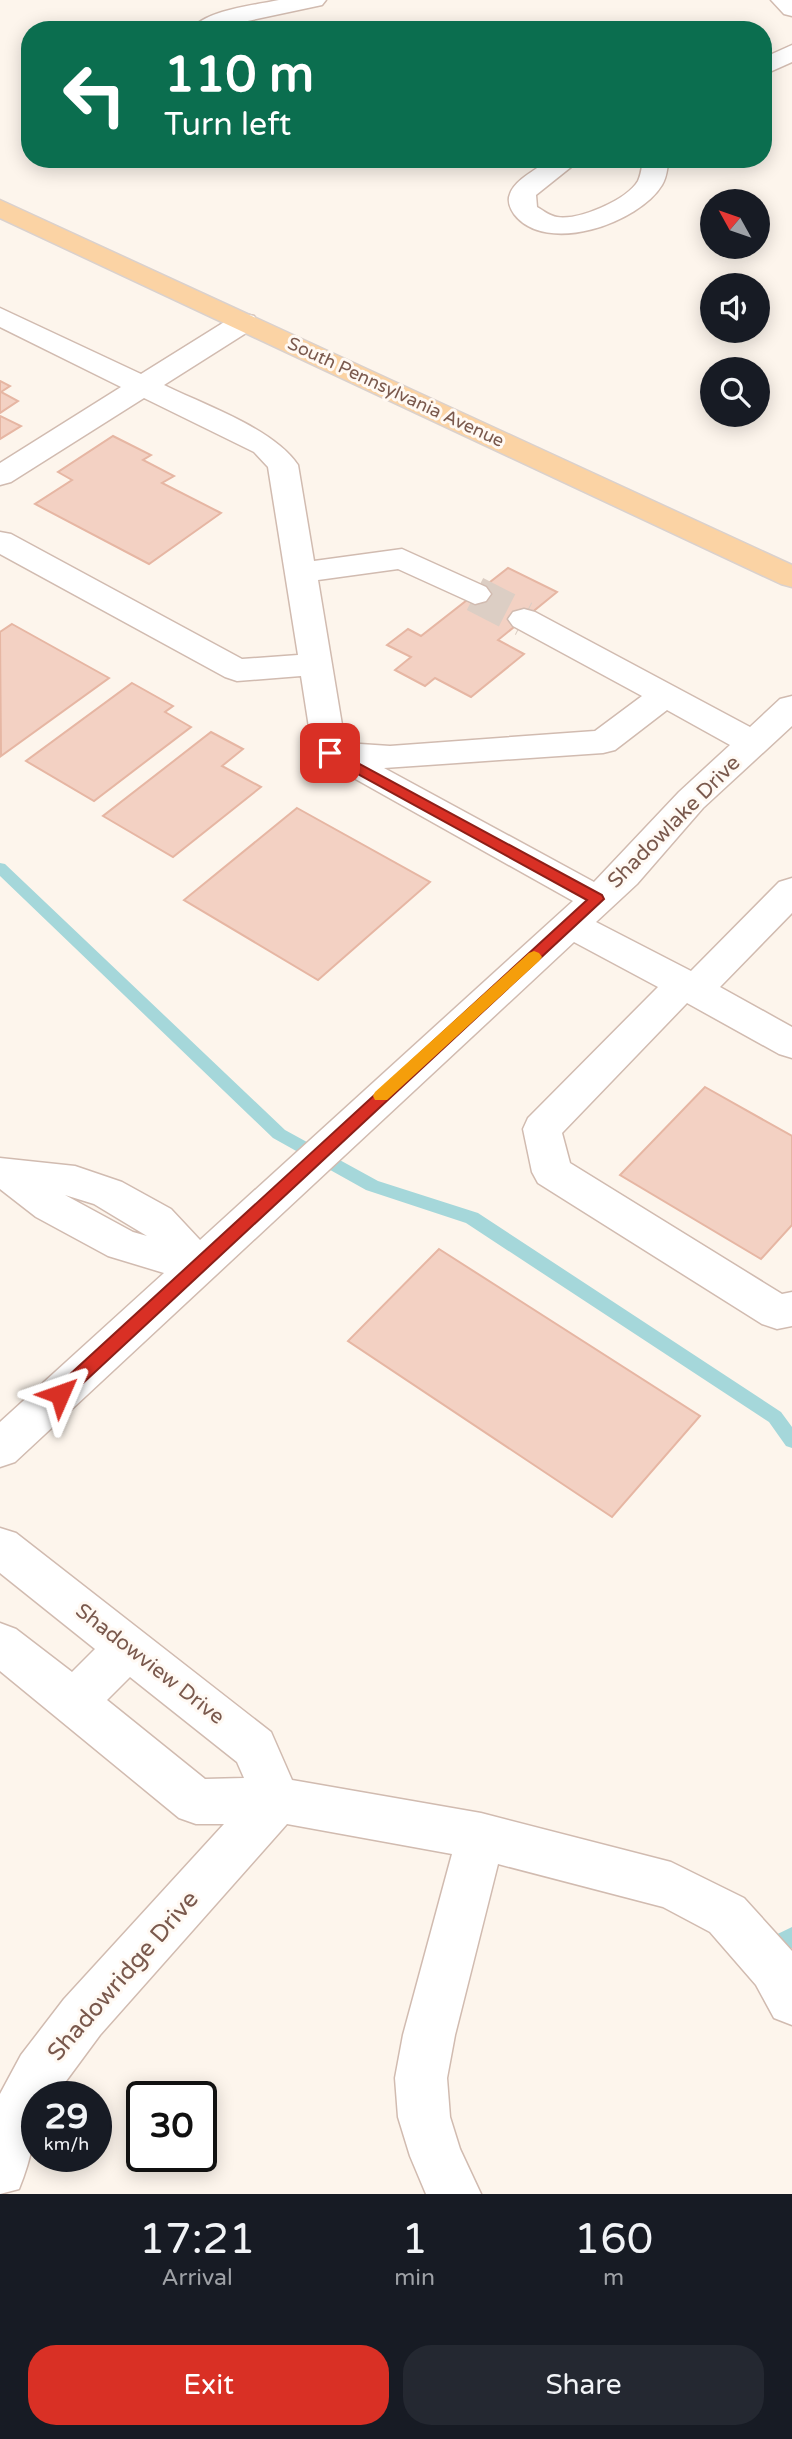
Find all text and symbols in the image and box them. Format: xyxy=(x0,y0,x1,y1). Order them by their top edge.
text: 110 m xyxy=(164,46,314,105)
icon: left xyxy=(49,49,140,140)
text: Turn left xyxy=(164,106,291,144)
north arrow xyxy=(700,189,770,259)
map controls xyxy=(700,189,770,427)
button: sound xyxy=(700,273,770,343)
street label: South Pennsylvania Avenue xyxy=(284,332,508,452)
button: search xyxy=(700,357,770,427)
pin xyxy=(300,723,360,783)
icon: arrive xyxy=(311,734,349,772)
street label: Shadowlake Drive xyxy=(603,750,746,893)
position arrow xyxy=(23,1357,97,1431)
street label: Shadowview Drive xyxy=(71,1598,229,1730)
street label: Shadowridge Drive xyxy=(41,1885,205,2067)
speed limit sign: 30 xyxy=(126,2081,217,2172)
text: 29 xyxy=(45,2096,88,2138)
text: km/h xyxy=(44,2133,89,2155)
text: 17:21 xyxy=(139,2214,255,2265)
text: 1 xyxy=(401,2214,428,2265)
text: 160 xyxy=(574,2214,653,2265)
text: Arrival xyxy=(162,2264,233,2292)
text: min xyxy=(394,2264,435,2292)
text: m xyxy=(603,2264,624,2292)
button: Exit xyxy=(28,2345,389,2425)
button: Share xyxy=(403,2345,764,2425)

